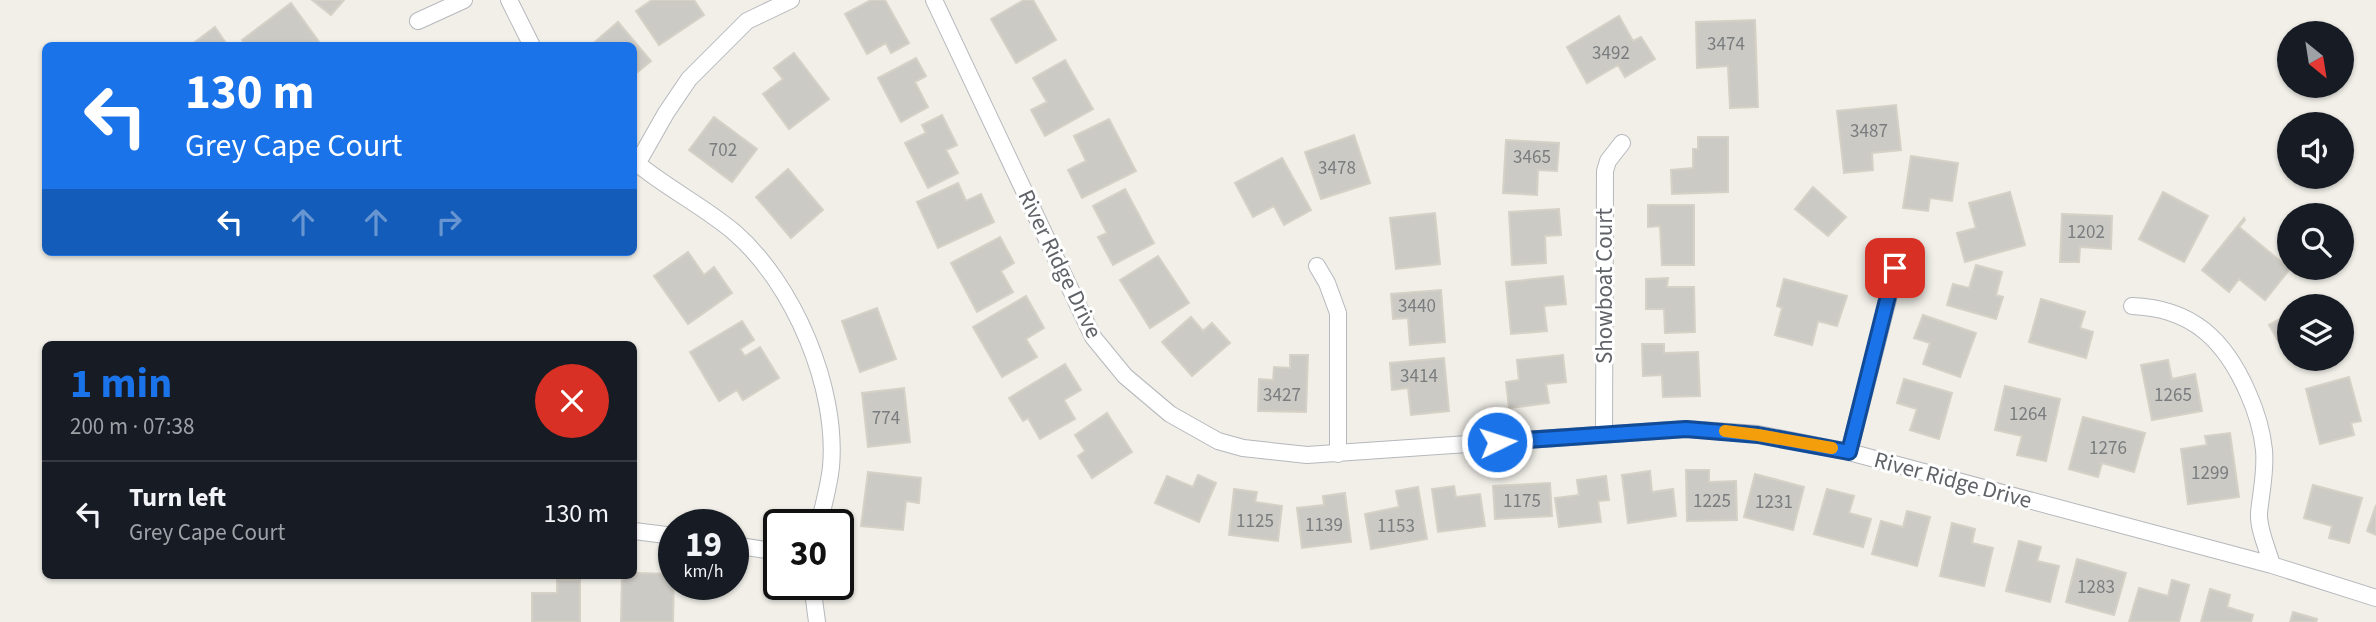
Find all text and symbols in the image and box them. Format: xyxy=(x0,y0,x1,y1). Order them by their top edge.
north arrow xyxy=(2277,21,2354,98)
map controls xyxy=(2277,21,2354,371)
house number: 3474 xyxy=(1707,31,1745,58)
house number: 3492 xyxy=(1592,40,1630,67)
text: 130 m xyxy=(185,58,314,128)
icon: left xyxy=(70,70,161,161)
button: sound xyxy=(2277,112,2354,189)
house number: 3487 xyxy=(1850,118,1888,145)
text: Grey Cape Court xyxy=(185,123,402,169)
house number: 702 xyxy=(709,137,737,164)
house number: 3465 xyxy=(1513,144,1551,171)
house number: 3478 xyxy=(1318,155,1356,182)
street label: River Ridge Drive xyxy=(1010,184,1110,344)
icon: left xyxy=(211,203,249,241)
icon: ahead xyxy=(284,203,322,241)
icon: ahead xyxy=(357,203,395,241)
icon: right xyxy=(430,203,468,241)
button: search xyxy=(2277,203,2354,280)
street label: Showboat Court xyxy=(1588,208,1621,364)
house number: 1202 xyxy=(2067,219,2105,246)
pin xyxy=(1865,238,1925,298)
icon: arrive xyxy=(1876,249,1914,287)
house number: 3440 xyxy=(1398,293,1436,320)
button: layers xyxy=(2277,294,2354,371)
text: 1 min xyxy=(70,354,172,414)
house number: 3414 xyxy=(1400,363,1438,390)
button: close xyxy=(535,364,609,438)
house number: 3427 xyxy=(1263,382,1301,409)
house number: 1265 xyxy=(2154,382,2192,409)
house number: 1264 xyxy=(2009,401,2047,428)
house number: 774 xyxy=(872,405,900,432)
position arrow xyxy=(1460,405,1534,479)
text: 200 m · 07:38 xyxy=(70,410,194,443)
house number: 1276 xyxy=(2089,435,2127,462)
street label: River Ridge Drive xyxy=(1870,443,2036,517)
house number: 1299 xyxy=(2191,460,2229,487)
text: Turn left xyxy=(129,479,226,516)
house number: 1175 xyxy=(1503,488,1541,515)
house number: 1225 xyxy=(1693,488,1731,515)
house number: 1231 xyxy=(1755,489,1793,516)
icon: left xyxy=(70,495,108,533)
text: 130 m xyxy=(543,495,609,532)
house number: 1125 xyxy=(1236,508,1274,535)
speed limit sign: 30 xyxy=(763,509,854,600)
house number: 1139 xyxy=(1305,512,1343,539)
house number: 1153 xyxy=(1377,513,1415,540)
text: Grey Cape Court xyxy=(129,516,285,549)
text: 19 xyxy=(685,520,722,570)
text: km/h xyxy=(684,559,723,584)
house number: 1283 xyxy=(2077,574,2115,601)

